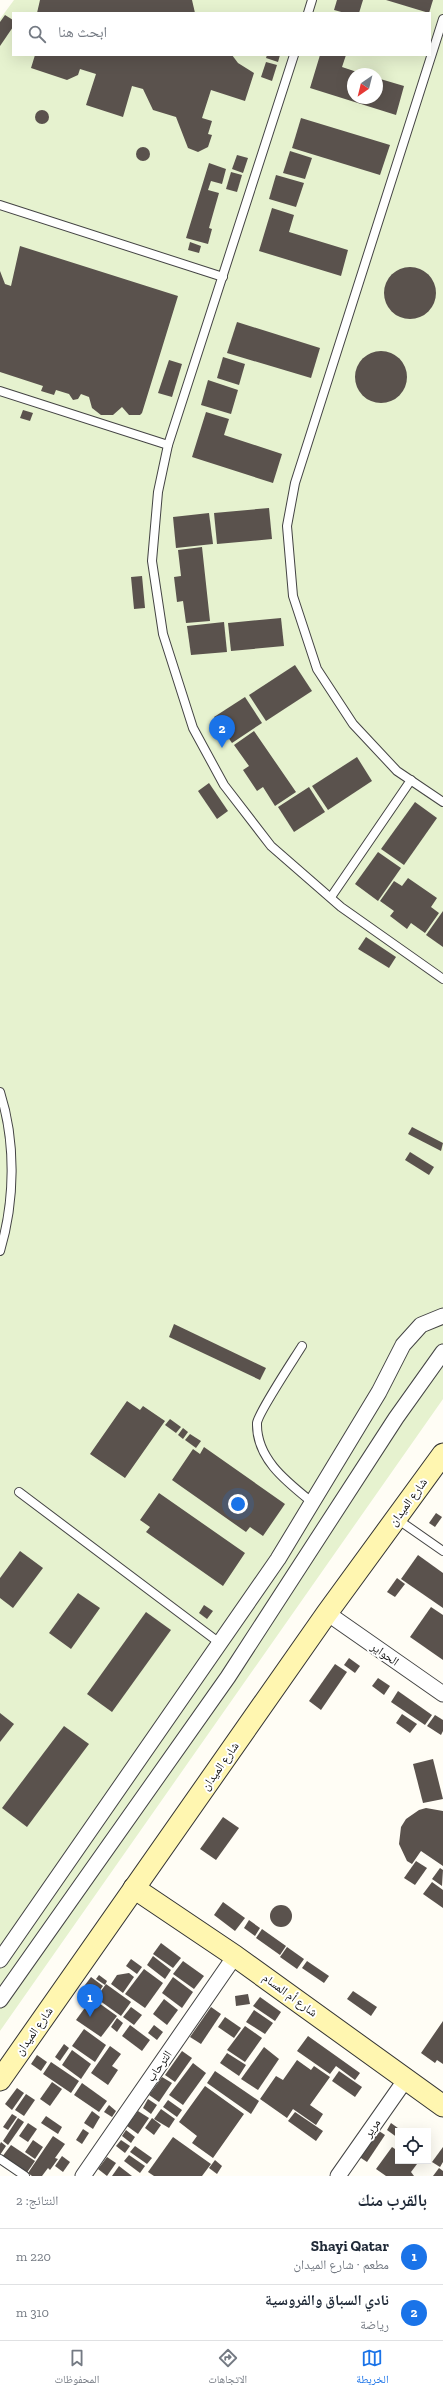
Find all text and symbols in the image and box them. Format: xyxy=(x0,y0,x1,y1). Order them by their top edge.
search box xyxy=(12,12,431,56)
icon: search xyxy=(26,23,48,45)
text: ابحث هنا xyxy=(58,23,107,41)
north arrow xyxy=(347,68,383,104)
pin: 2 xyxy=(209,715,235,748)
street label: شارع الميدان xyxy=(386,1475,431,1529)
your location xyxy=(228,1494,248,1514)
street label: الحواير xyxy=(367,1639,402,1669)
street label: شارع الميدان xyxy=(198,1739,243,1793)
street label: شارع أم المسام xyxy=(259,1970,320,2020)
pin: 1 xyxy=(77,1984,103,2017)
street label: شارع الميدان xyxy=(12,2004,57,2058)
street label: الترحاب xyxy=(143,2048,175,2084)
street label: مرير xyxy=(360,2116,383,2141)
map controls xyxy=(395,2128,431,2164)
button: locate xyxy=(395,2128,431,2164)
text: بالقرب منك xyxy=(357,2190,427,2210)
text: النتائج: 2 xyxy=(16,2193,58,2208)
text: Shayi Qatar xyxy=(311,2237,389,2255)
text: 220 m xyxy=(16,2249,51,2264)
text: 1 xyxy=(411,2249,417,2264)
text: مطعم · شارع الميدان xyxy=(293,2257,389,2272)
text: نادي السباق والفروسية xyxy=(265,2291,389,2309)
text: 310 m xyxy=(16,2305,49,2320)
text: 2 xyxy=(411,2305,418,2320)
text: رياضة xyxy=(360,2317,389,2332)
tab: المحفوظات xyxy=(54,2347,99,2390)
tab: الاتجاهات xyxy=(208,2347,247,2390)
tab: الخريطة xyxy=(356,2347,389,2390)

